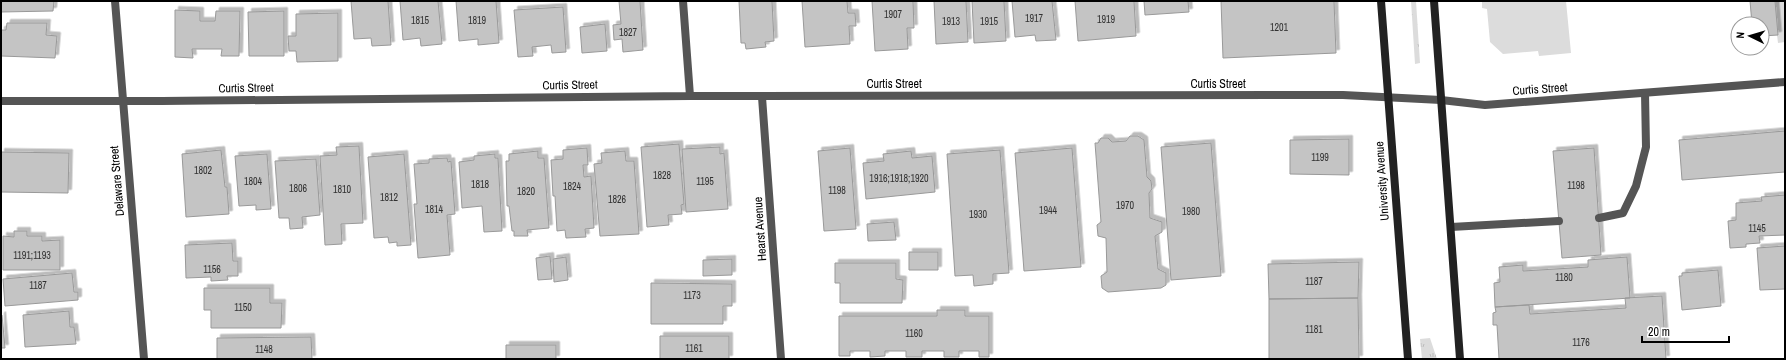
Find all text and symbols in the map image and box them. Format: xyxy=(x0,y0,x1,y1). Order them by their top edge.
house number: 1907 xyxy=(884,8,903,21)
house number: 1917 xyxy=(1025,12,1044,25)
house number: 1919 xyxy=(1097,13,1116,26)
house number: 1815 xyxy=(411,14,430,27)
house number: 1819 xyxy=(468,14,487,27)
house number: 1913 xyxy=(942,15,961,28)
house number: 1915 xyxy=(980,15,999,28)
north arrow xyxy=(1730,16,1770,56)
house number: 1201 xyxy=(1270,21,1289,34)
house number: 1827 xyxy=(619,26,638,39)
text: N xyxy=(1733,31,1747,39)
street label: Curtis Street xyxy=(866,76,922,92)
street label: Curtis Street xyxy=(1190,76,1246,92)
street label: Curtis Street xyxy=(542,77,598,93)
street label: Curtis Street xyxy=(1512,79,1568,99)
street label: Curtis Street xyxy=(218,80,274,96)
street label: University Avenue xyxy=(1371,141,1393,221)
street label: Delaware Street xyxy=(106,145,128,217)
house number: 1199 xyxy=(1311,151,1329,164)
house number: 1802 xyxy=(194,164,213,177)
house number: 1828 xyxy=(653,169,672,182)
house number: 1916;1918;1920 xyxy=(869,172,929,185)
house number: 1804 xyxy=(244,175,263,188)
house number: 1195 xyxy=(696,175,714,188)
house number: 1818 xyxy=(471,178,490,191)
house number: 1198 xyxy=(1567,179,1585,192)
house number: 1824 xyxy=(563,180,582,193)
house number: 1806 xyxy=(289,182,308,195)
house number: 1810 xyxy=(333,183,352,196)
house number: 1198 xyxy=(828,184,846,197)
house number: 1820 xyxy=(517,185,536,198)
house number: 1812 xyxy=(380,191,399,204)
house number: 1826 xyxy=(608,193,627,206)
street label: Hearst Avenue xyxy=(750,196,770,262)
house number: 1970 xyxy=(1116,199,1135,212)
house number: 1814 xyxy=(425,203,444,216)
house number: 1944 xyxy=(1039,204,1058,217)
house number: 1980 xyxy=(1182,205,1201,218)
house number: 1930 xyxy=(969,208,988,221)
house number: 1145 xyxy=(1748,222,1766,235)
house number: 1191;1193 xyxy=(13,249,51,262)
house number: 1156 xyxy=(203,263,221,276)
house number: 1180 xyxy=(1555,271,1573,284)
house number: 1187 xyxy=(1305,275,1323,288)
house number: 1187 xyxy=(29,279,47,292)
house number: 1173 xyxy=(683,289,701,302)
house number: 1150 xyxy=(234,301,252,314)
scale bar xyxy=(1642,318,1729,344)
house number: 1181 xyxy=(1305,323,1323,336)
text: 20 m xyxy=(1648,324,1670,340)
house number: 1160 xyxy=(905,327,923,340)
house number: 1176 xyxy=(1572,336,1590,349)
house number: 1161 xyxy=(685,342,703,355)
house number: 1148 xyxy=(255,343,273,356)

